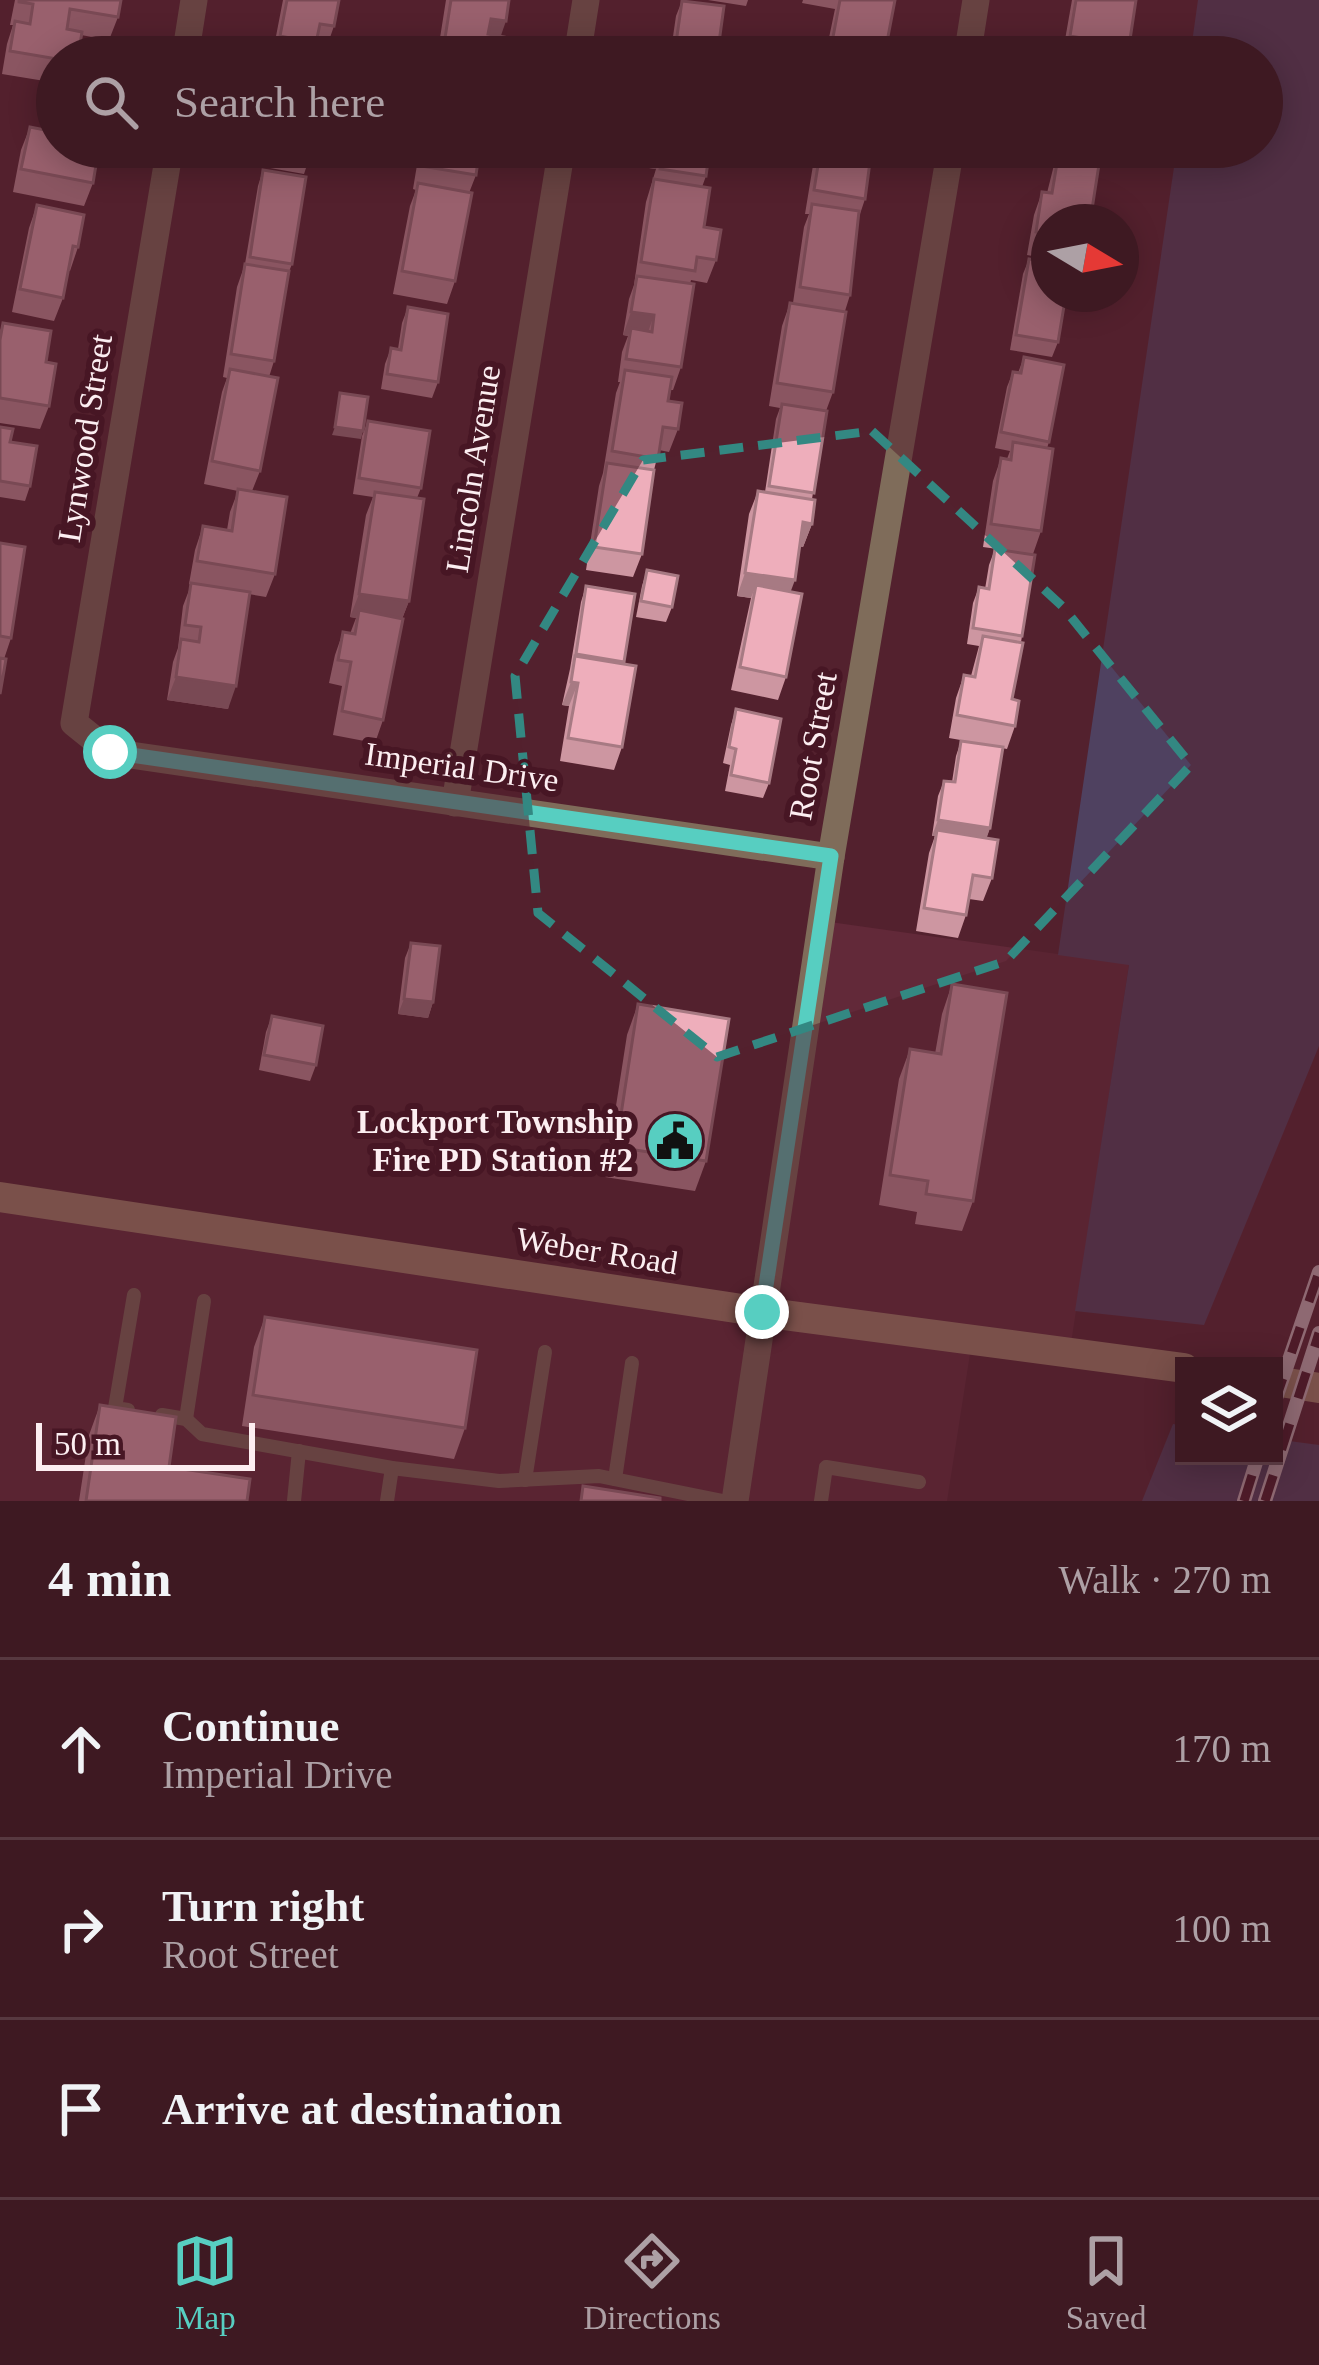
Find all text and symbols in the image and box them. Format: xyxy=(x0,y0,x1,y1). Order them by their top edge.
search box xyxy=(36,36,1283,168)
icon: search xyxy=(78,69,144,135)
text: Search here xyxy=(174,77,385,127)
north arrow xyxy=(1031,204,1139,312)
street label: Lynwood Street xyxy=(51,332,119,544)
street label: Lincoln Avenue xyxy=(439,363,507,575)
street label: Root Street xyxy=(782,669,844,823)
route start xyxy=(83,725,137,779)
street label: Imperial Drive xyxy=(363,736,561,798)
place label: Lockport Township Fire PD Station #2 xyxy=(357,1104,633,1178)
public building icon: Lockport Township Fire PD Station #2 xyxy=(644,1110,706,1172)
street label: Weber Road xyxy=(514,1220,681,1282)
route end xyxy=(735,1285,789,1339)
map controls xyxy=(1175,1357,1283,1465)
button: layers xyxy=(1175,1357,1283,1465)
scale bar xyxy=(36,1417,255,1470)
text: 50 m xyxy=(54,1426,121,1462)
text: 4 min xyxy=(48,1551,171,1607)
text: Walk · 270 m xyxy=(1059,1558,1271,1601)
text: Continue xyxy=(162,1701,340,1751)
icon: ahead xyxy=(48,1716,114,1782)
text: 170 m xyxy=(1172,1727,1271,1770)
text: Imperial Drive xyxy=(162,1753,393,1796)
text: Turn right xyxy=(162,1881,364,1931)
icon: right xyxy=(48,1896,114,1962)
text: 100 m xyxy=(1172,1907,1271,1950)
text: Root Street xyxy=(162,1933,339,1976)
icon: arrive xyxy=(48,2076,114,2142)
text: Arrive at destination xyxy=(162,2084,562,2134)
tab: Map xyxy=(172,2228,238,2337)
tab: Directions xyxy=(583,2228,721,2337)
tab: Saved xyxy=(1066,2228,1147,2337)

